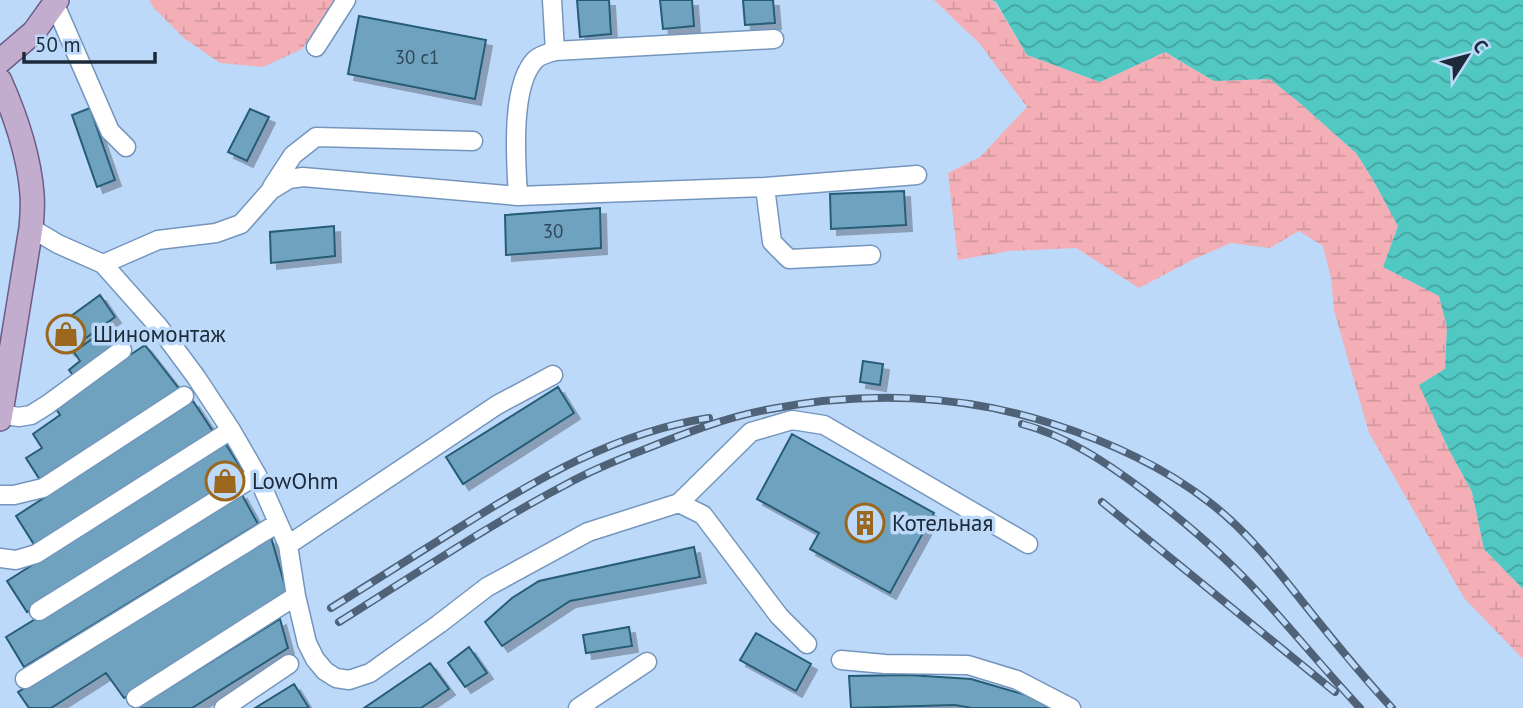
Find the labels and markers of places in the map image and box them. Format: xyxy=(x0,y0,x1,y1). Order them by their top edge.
shop icon: Шиномонтаж xyxy=(45,313,87,355)
place label: Шиномонтаж xyxy=(93,319,227,348)
shop icon: LowOhm xyxy=(204,460,246,502)
place label: LowOhm xyxy=(252,466,339,495)
building icon: Котельная xyxy=(844,502,886,544)
place label: Котельная xyxy=(892,508,993,537)

